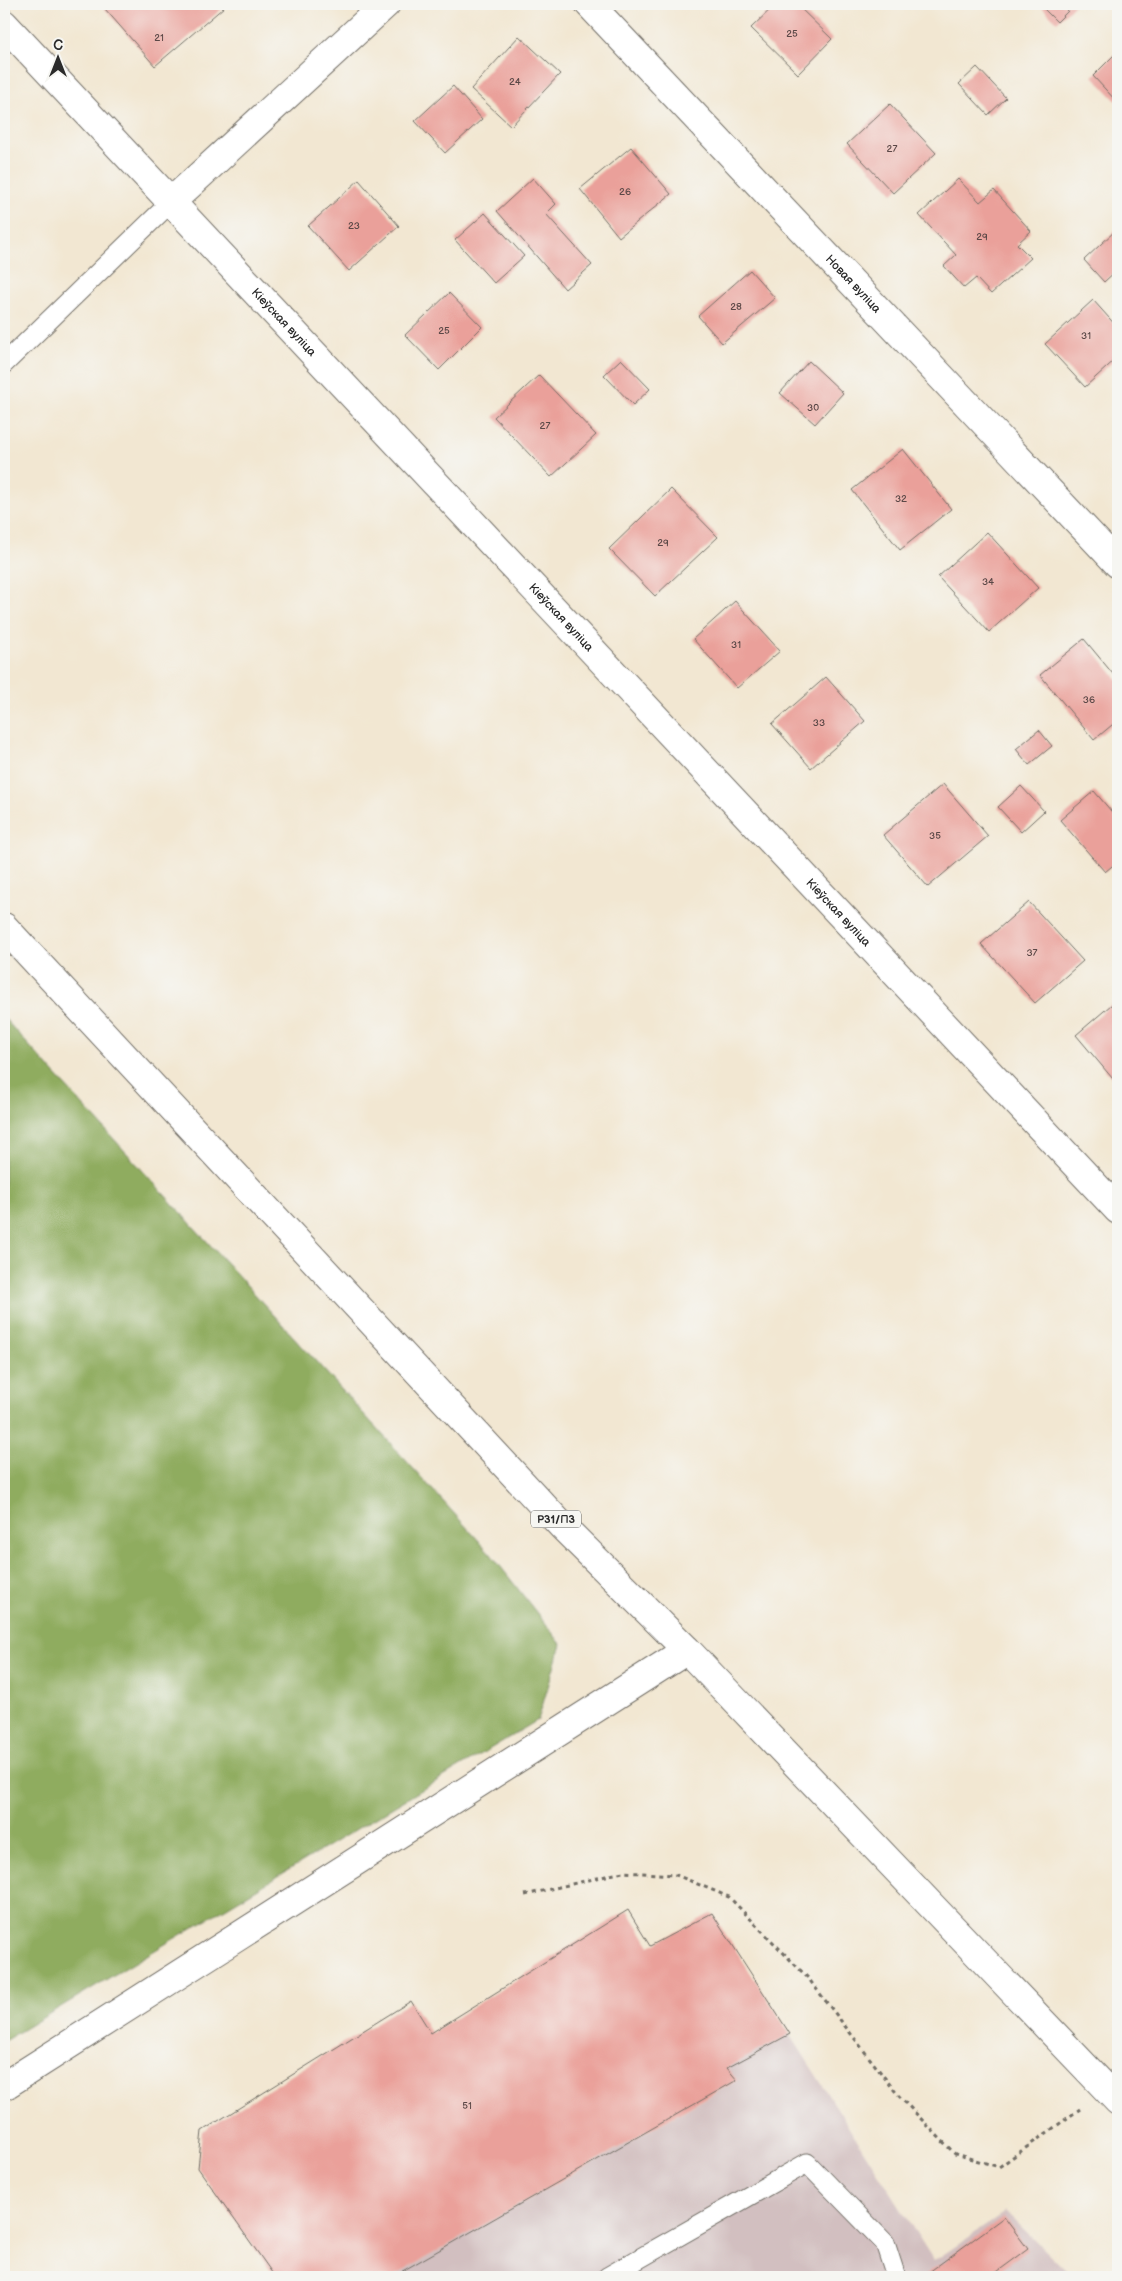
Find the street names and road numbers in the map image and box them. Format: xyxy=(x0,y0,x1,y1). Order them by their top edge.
street label: Новая вуліца xyxy=(822,252,884,316)
street label: Кіеўская вуліца xyxy=(248,285,320,359)
street label: Кіеўская вуліца xyxy=(526,580,597,654)
street label: Кіеўская вуліца xyxy=(803,875,874,950)
road number: Р31/П3 xyxy=(531,1510,581,1528)

